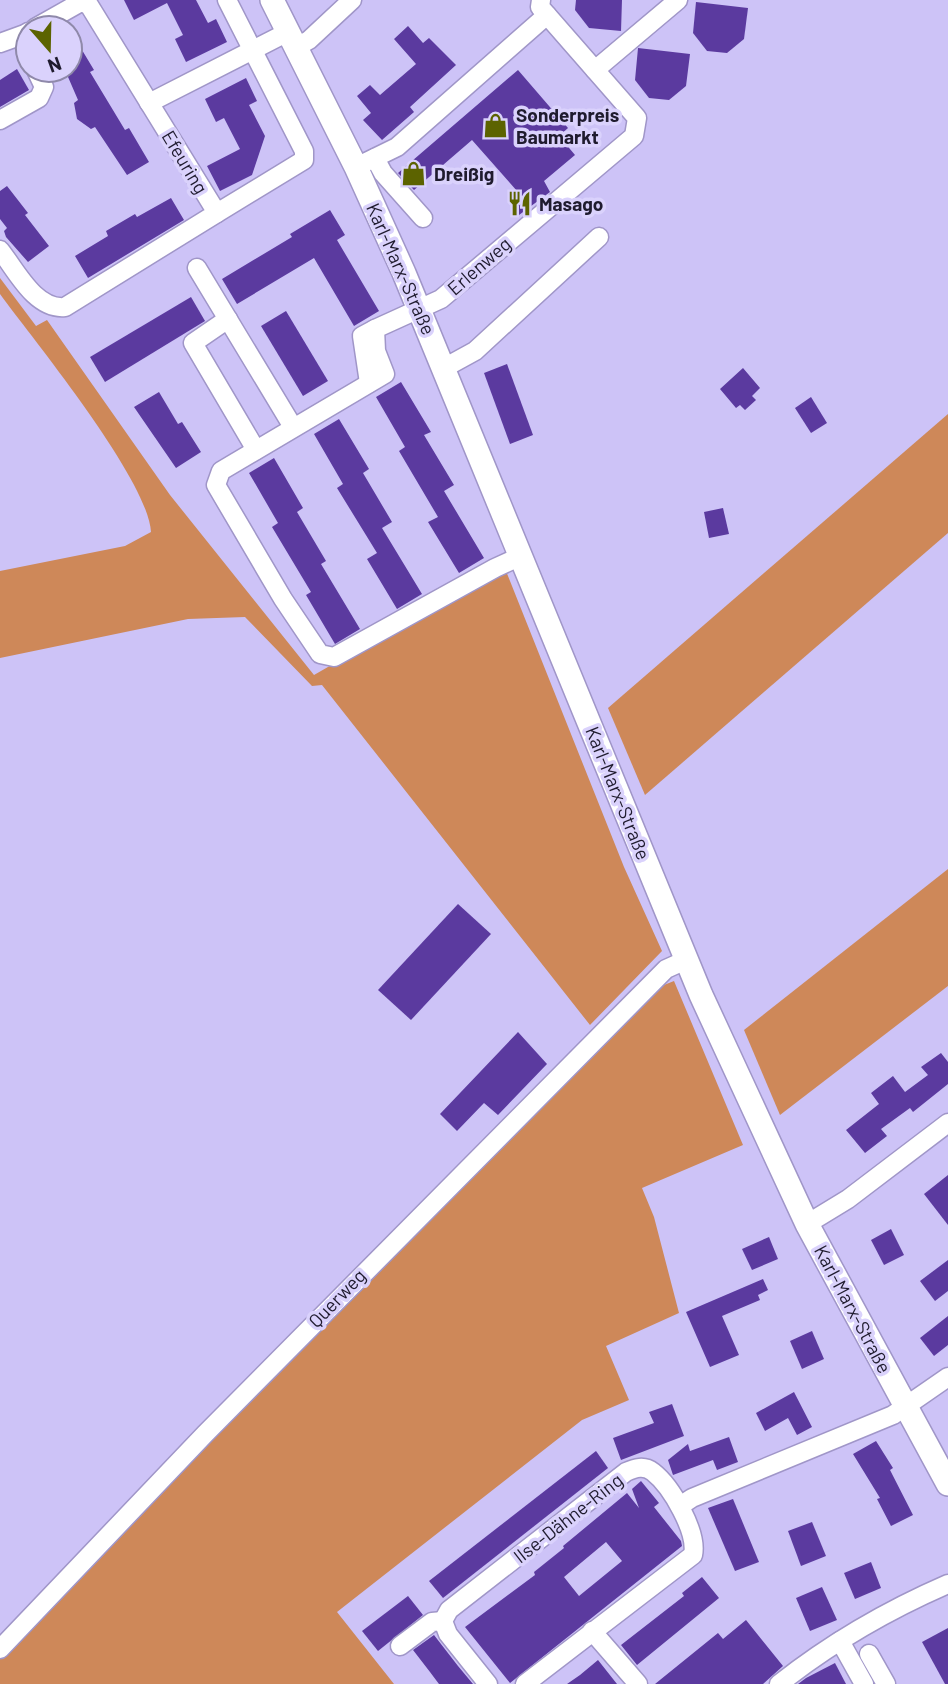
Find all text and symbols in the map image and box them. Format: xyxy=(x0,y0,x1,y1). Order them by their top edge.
north arrow xyxy=(14,14,84,84)
text: N xyxy=(45,52,65,78)
place label: Sonderpreis Baumarkt xyxy=(516,103,619,148)
shop icon: Sonderpreis Baumarkt xyxy=(482,112,510,140)
street label: Efeuring xyxy=(158,126,213,198)
shop icon: Dreißig xyxy=(400,160,428,188)
place label: Dreißig xyxy=(434,162,494,185)
restaurant icon: Masago xyxy=(505,190,533,218)
place label: Masago xyxy=(539,192,603,215)
street label: Karl-Marx-Straße xyxy=(362,199,441,338)
street label: Erlenweg xyxy=(442,232,515,299)
street label: Karl-Marx-Straße xyxy=(581,723,656,863)
street label: Karl-Marx-Straße xyxy=(810,1241,897,1377)
street label: Querweg xyxy=(303,1264,370,1332)
street label: Ilse-Dähne-Ring xyxy=(509,1468,627,1567)

